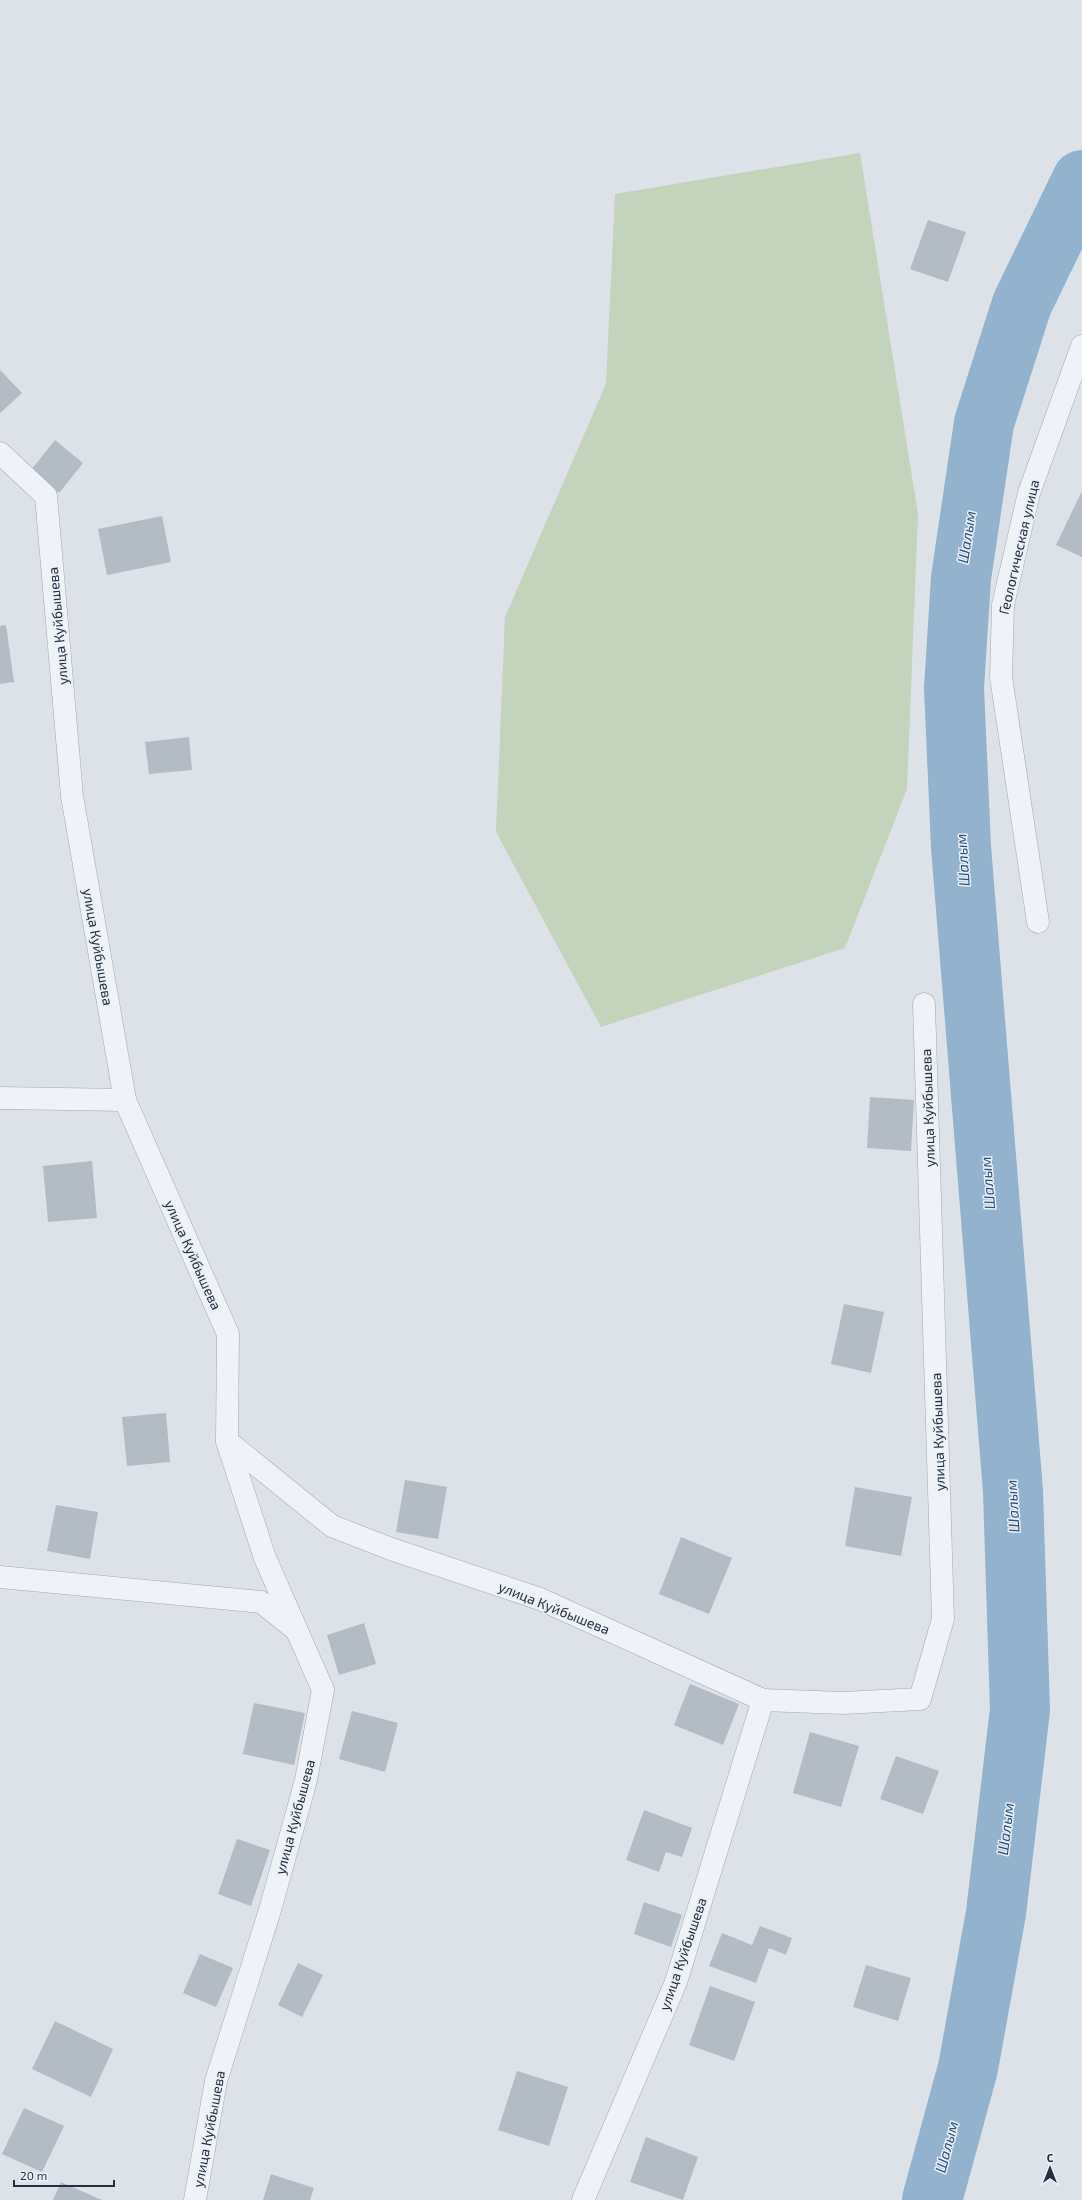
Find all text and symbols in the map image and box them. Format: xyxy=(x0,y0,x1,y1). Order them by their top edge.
street label: Геологическая улица xyxy=(995,478,1042,616)
water label: Шалым xyxy=(953,509,979,564)
street label: улица Куйбышева xyxy=(44,566,71,686)
water label: Шалым xyxy=(951,833,973,887)
street label: улица Куйбышева xyxy=(80,887,117,1007)
street label: улица Куйбышева xyxy=(917,1048,938,1168)
water label: Шалым xyxy=(976,1156,998,1210)
street label: улица Куйбышева xyxy=(162,1197,225,1312)
street label: улица Куйбышева xyxy=(927,1372,948,1492)
water label: Шалым xyxy=(1002,1479,1022,1533)
street label: улица Куйбышева xyxy=(496,1577,612,1638)
street label: улица Куйбышева xyxy=(271,1757,318,1876)
water label: Шалым xyxy=(993,1802,1017,1856)
street label: улица Куйбышева xyxy=(655,1895,710,2013)
street label: улица Куйбышева xyxy=(189,2069,228,2189)
water label: Шалым xyxy=(930,2119,962,2175)
north arrow xyxy=(1030,2148,1070,2188)
text: С xyxy=(1047,2151,1054,2164)
scale bar xyxy=(14,2162,114,2188)
text: 20 m xyxy=(20,2168,47,2182)

